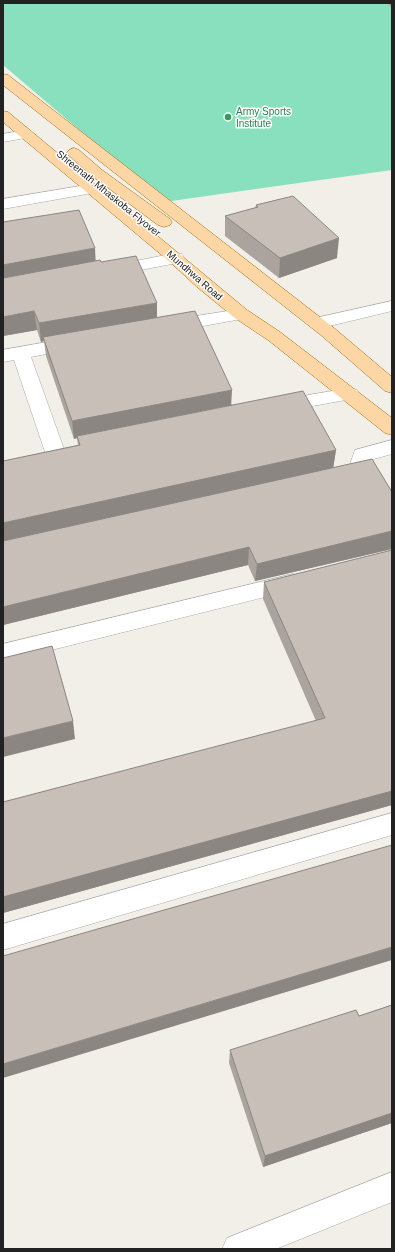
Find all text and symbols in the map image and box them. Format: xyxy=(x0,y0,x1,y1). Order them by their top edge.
place label: Army Sports Institute xyxy=(236,106,291,129)
marker: Army Sports Institute xyxy=(223,112,233,122)
street label: Shreenath Mhaskoba Flyover xyxy=(54,148,163,239)
street label: Mundhwa Road xyxy=(165,248,225,303)

